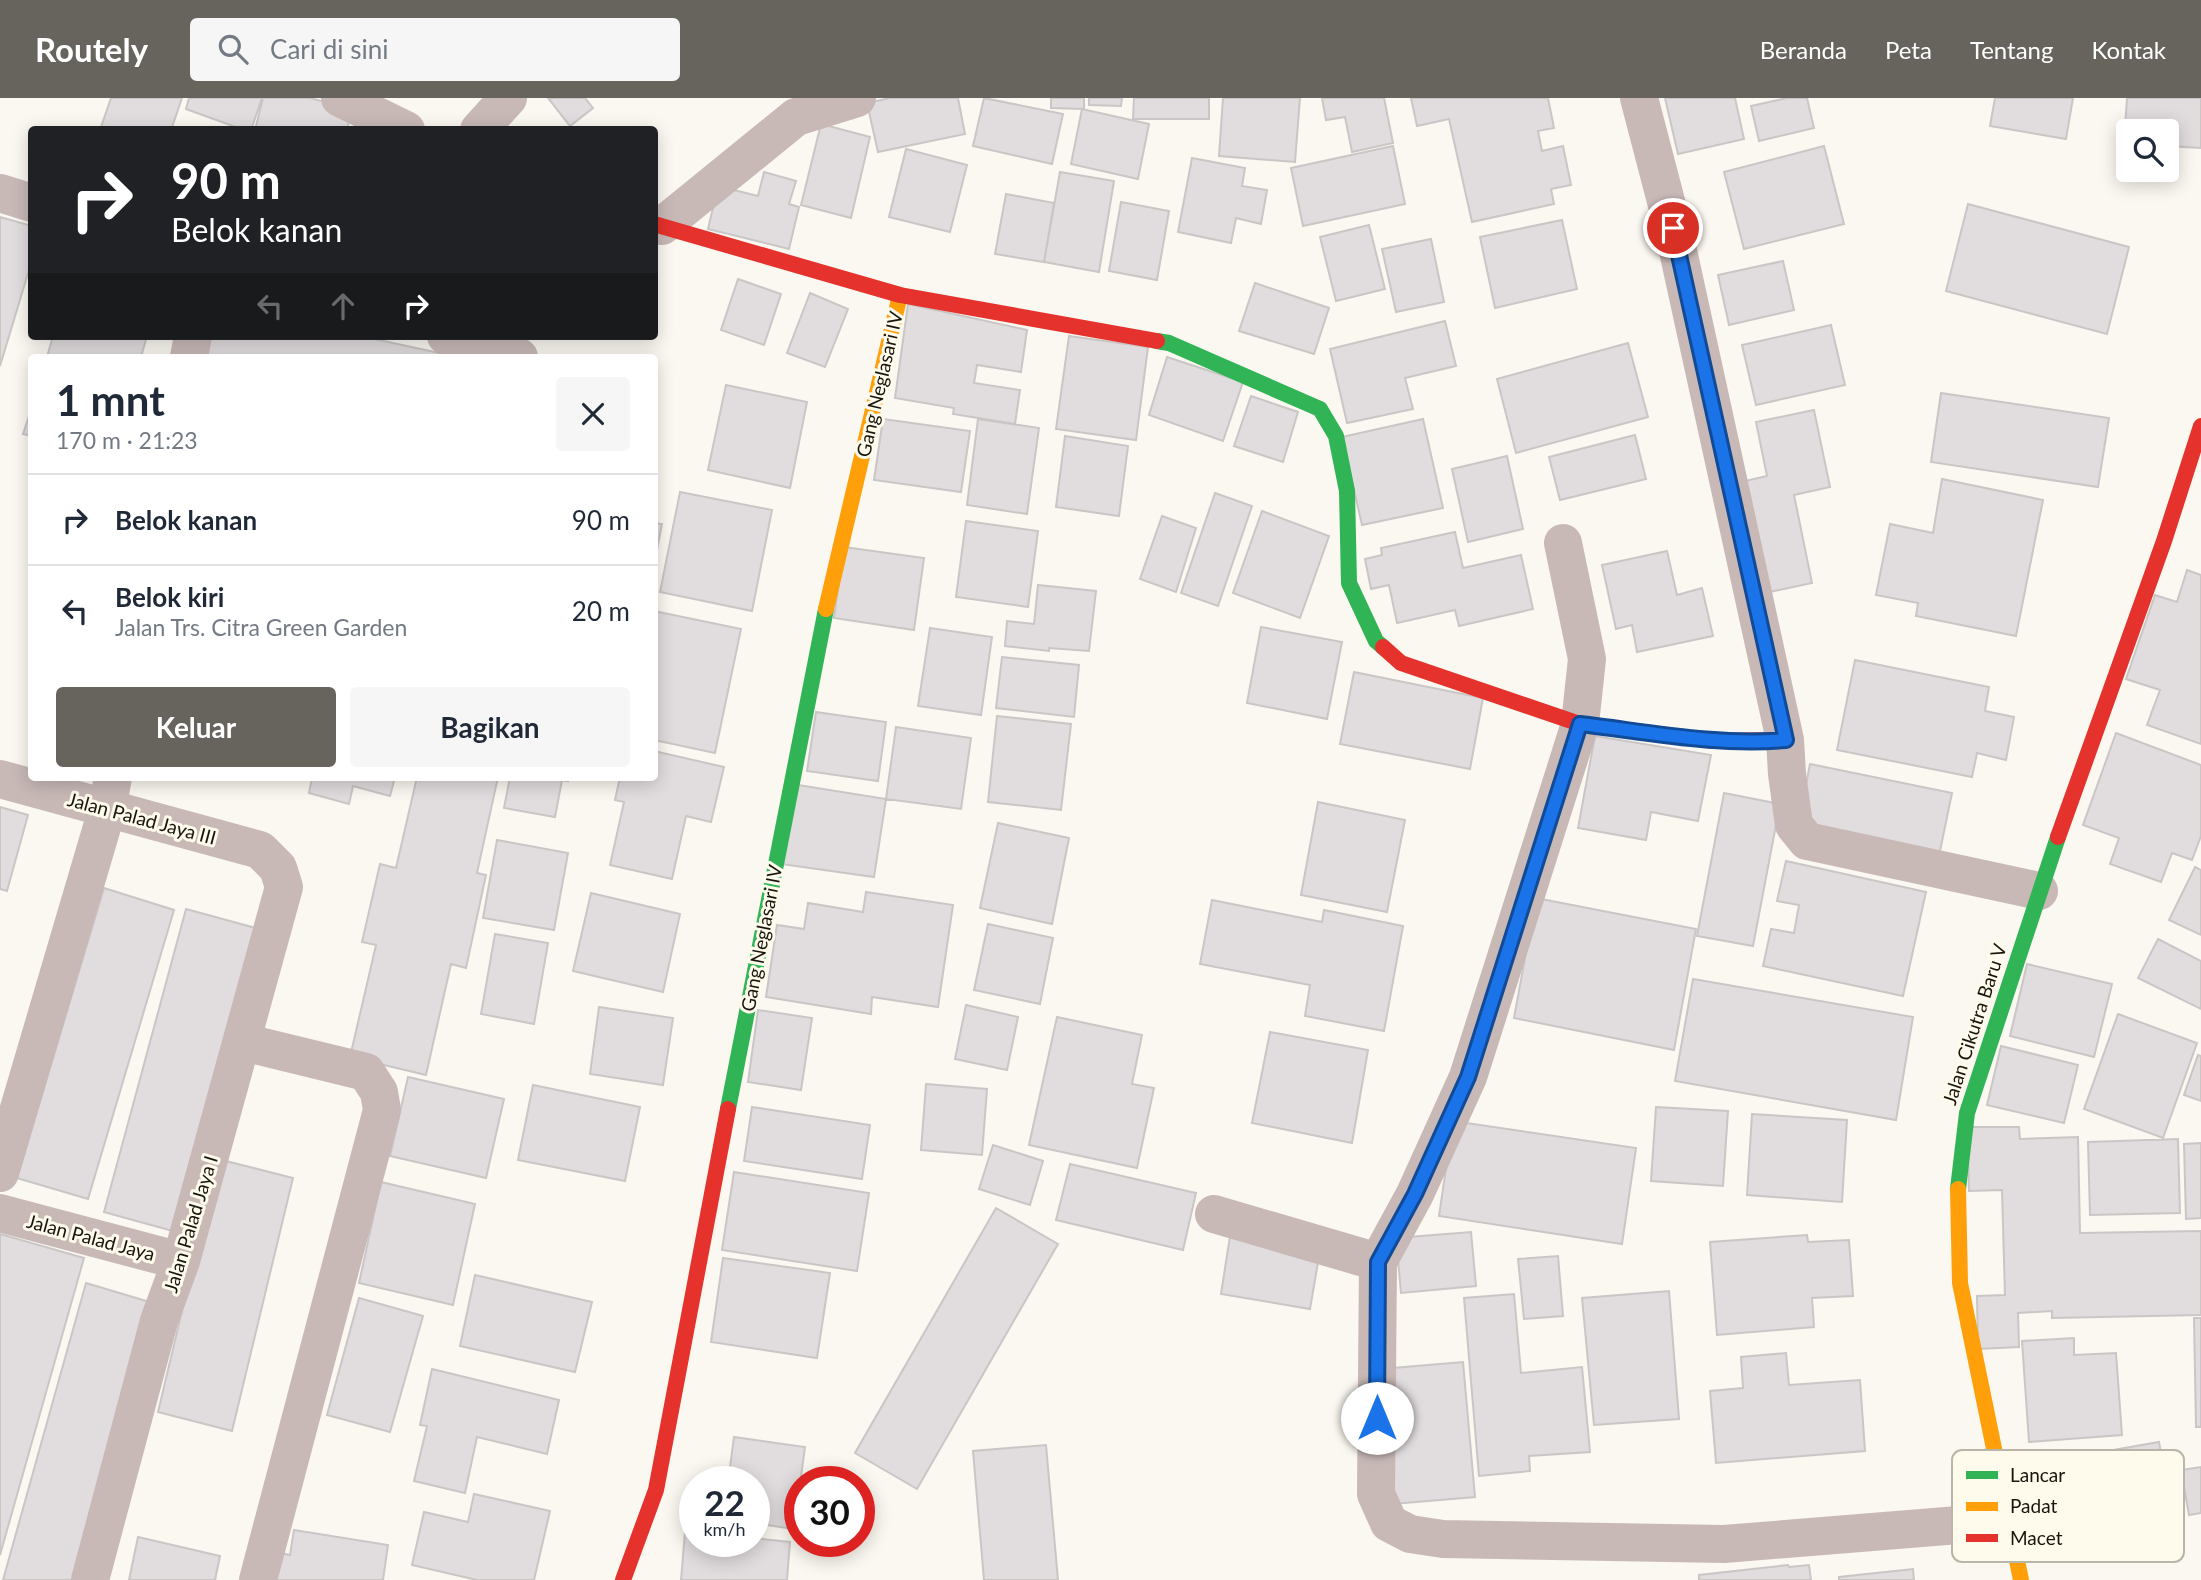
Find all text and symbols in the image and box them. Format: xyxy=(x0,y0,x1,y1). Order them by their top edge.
search box xyxy=(190,18,680,81)
text: Routely xyxy=(35,29,148,69)
icon: search xyxy=(214,30,252,68)
text: Cari di sini xyxy=(270,33,388,65)
text: Beranda xyxy=(1760,35,1847,64)
text: Peta xyxy=(1885,35,1932,64)
text: Tentang xyxy=(1970,35,2053,64)
text: Kontak xyxy=(2091,35,2166,64)
map controls xyxy=(2116,119,2179,182)
button: search xyxy=(2116,119,2179,182)
text: 90 m xyxy=(171,151,281,209)
icon: right xyxy=(56,154,147,245)
pin xyxy=(1643,198,1703,258)
icon: arrive xyxy=(1654,209,1692,247)
text: Belok kanan xyxy=(171,210,342,249)
icon: left xyxy=(251,287,289,325)
icon: ahead xyxy=(324,287,362,325)
icon: right xyxy=(397,287,435,325)
street label: Gang Neglasari IV xyxy=(851,309,907,459)
text: 1 mnt xyxy=(56,375,165,425)
button: close xyxy=(556,377,630,451)
text: 170 m · 21:23 xyxy=(56,426,198,454)
icon: right xyxy=(56,501,94,539)
text: Belok kanan xyxy=(115,504,257,536)
text: 90 m xyxy=(572,504,630,536)
text: Belok kiri xyxy=(115,581,224,613)
icon: left xyxy=(56,592,94,630)
text: 20 m xyxy=(572,595,630,627)
text: Jalan Trs. Citra Green Garden xyxy=(115,613,407,641)
button: Keluar xyxy=(56,687,336,767)
button: Bagikan xyxy=(350,687,630,767)
street label: Jalan Palad Jaya III xyxy=(65,787,219,849)
street label: Gang Neglasari IV xyxy=(736,863,787,1013)
street label: Jalan Cikutra Baru V xyxy=(1937,940,2011,1107)
street label: Jalan Palad Jaya I xyxy=(158,1153,222,1295)
street label: Jalan Palad Jaya xyxy=(24,1209,158,1265)
position arrow xyxy=(1340,1381,1414,1455)
legend xyxy=(1952,1450,2184,1562)
text: Lancar xyxy=(2010,1463,2065,1486)
speed limit sign: 30 xyxy=(784,1466,875,1557)
text: 22 xyxy=(704,1481,745,1523)
text: Padat xyxy=(2010,1494,2058,1517)
text: km/h xyxy=(703,1518,746,1540)
text: Macet xyxy=(2010,1526,2063,1549)

